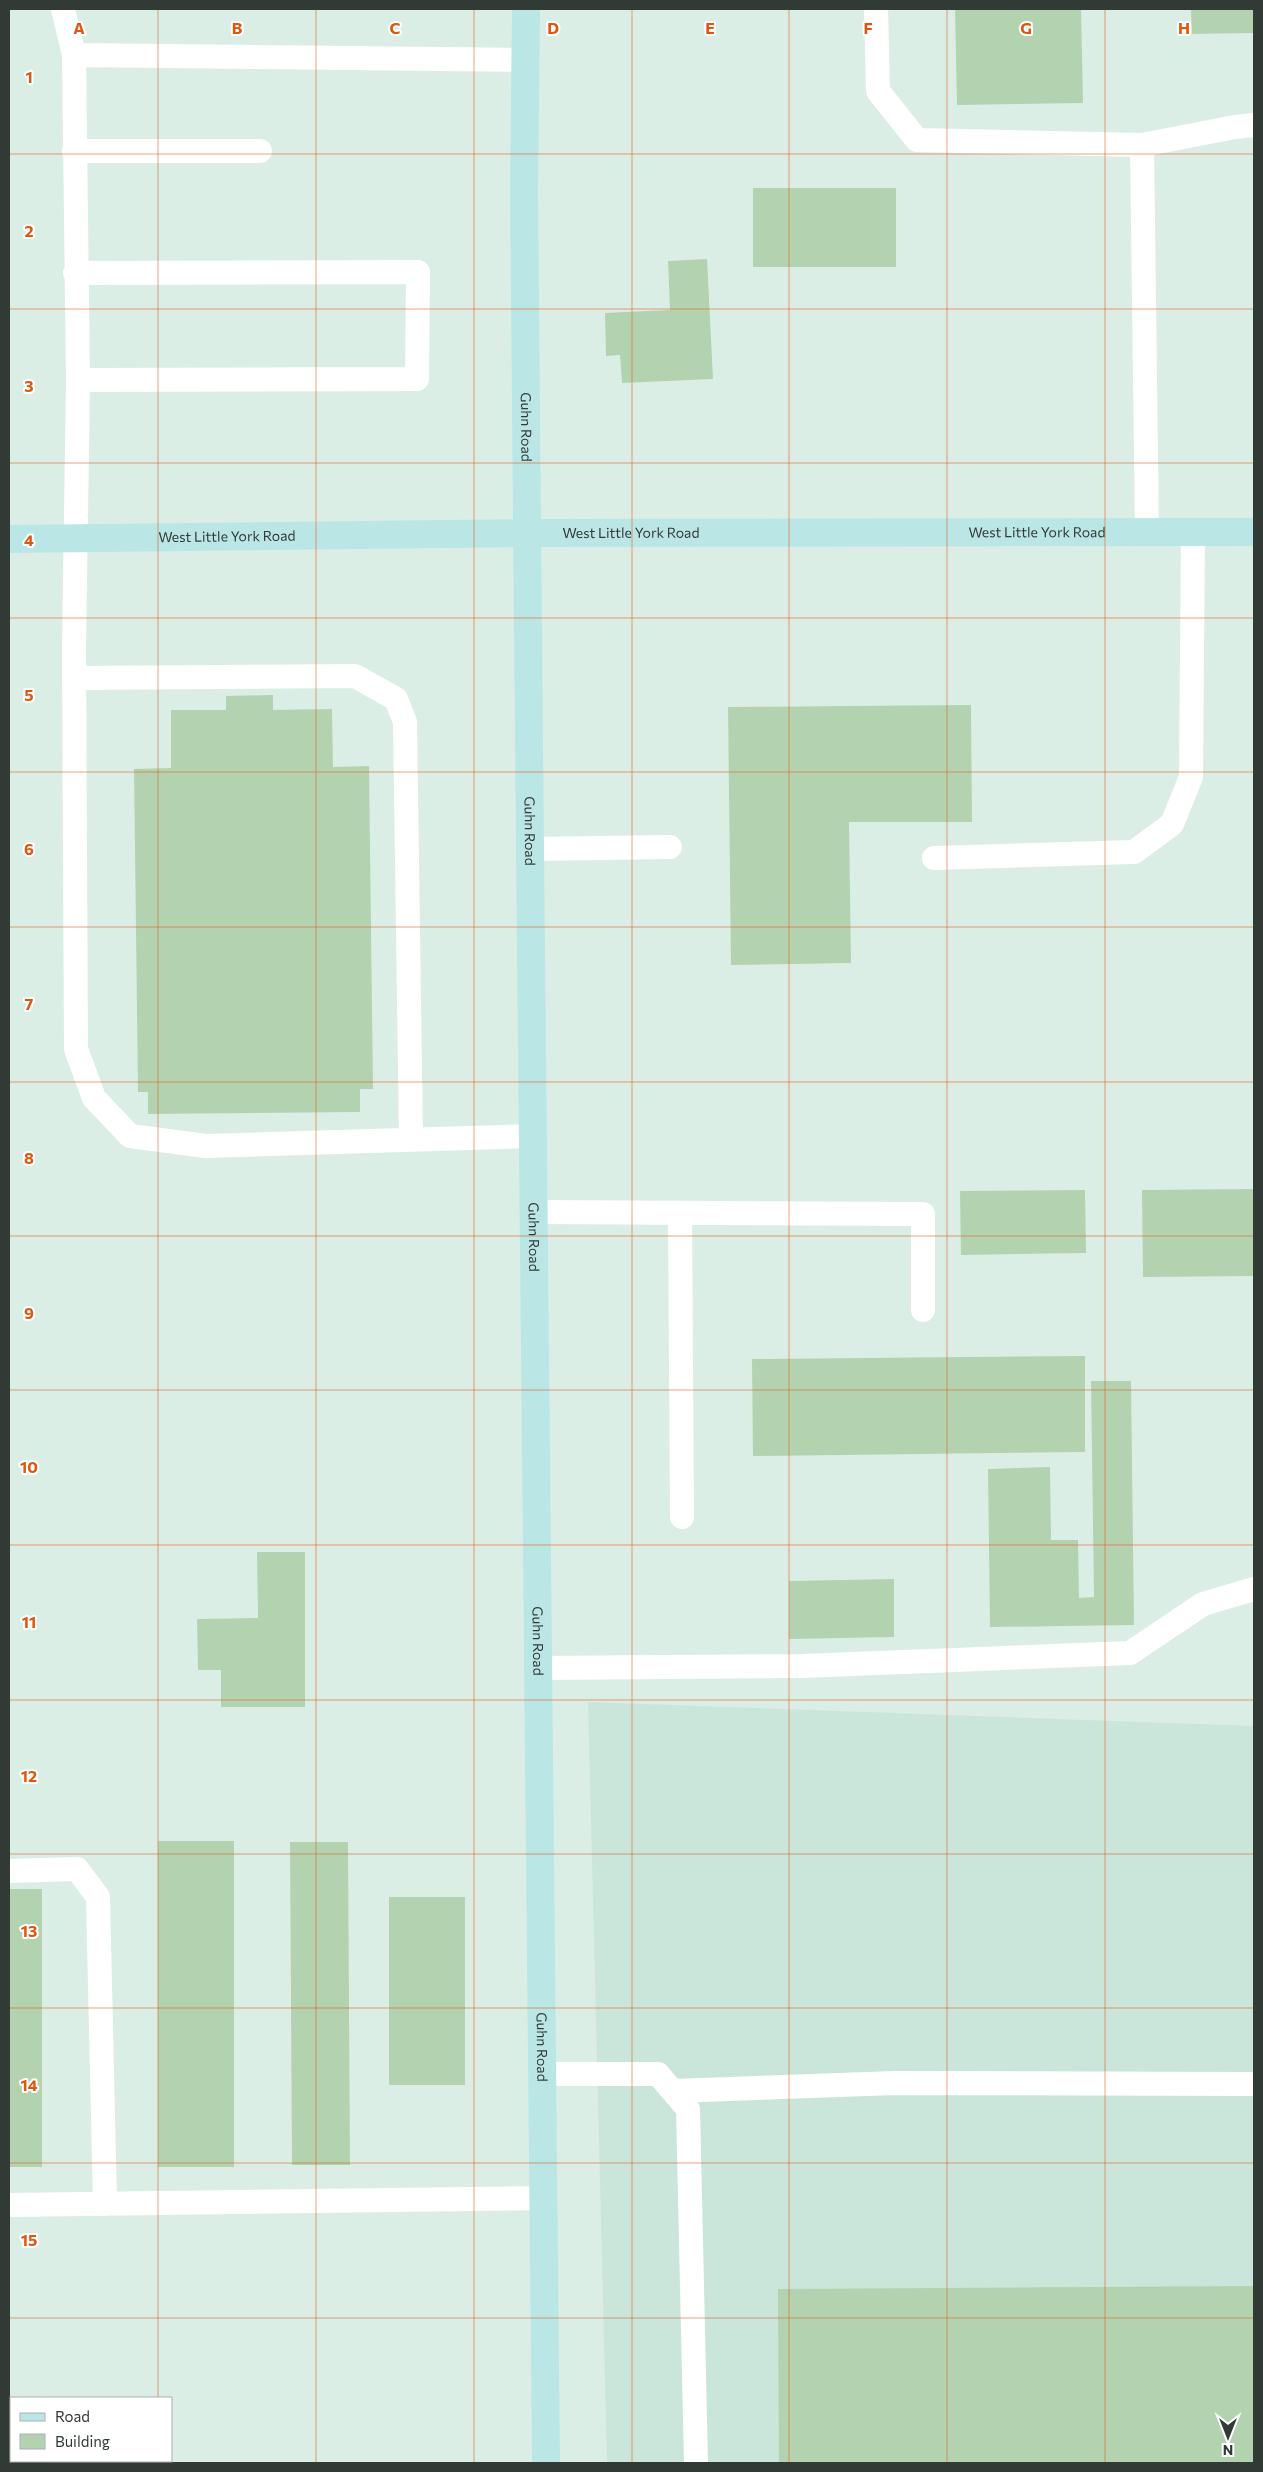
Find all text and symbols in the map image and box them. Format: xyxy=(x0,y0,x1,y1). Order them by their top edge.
text: A xyxy=(73,18,85,37)
text: B xyxy=(232,18,243,37)
text: C xyxy=(390,18,401,37)
text: D xyxy=(547,18,559,37)
text: E xyxy=(705,18,715,37)
text: F xyxy=(863,18,873,37)
text: G xyxy=(1020,18,1032,37)
text: H xyxy=(1178,18,1190,37)
text: 1 xyxy=(25,67,33,86)
text: 2 xyxy=(24,221,34,240)
text: 3 xyxy=(24,376,34,395)
street label: Guhn Road xyxy=(518,392,535,462)
street label: West Little York Road xyxy=(968,523,1106,540)
street label: West Little York Road xyxy=(562,524,700,541)
street label: West Little York Road xyxy=(158,527,296,545)
text: 4 xyxy=(24,530,34,549)
text: 5 xyxy=(24,685,34,704)
street label: Guhn Road xyxy=(522,796,539,866)
text: 6 xyxy=(24,839,34,858)
text: 7 xyxy=(25,994,34,1013)
text: 8 xyxy=(24,1148,34,1167)
street label: Guhn Road xyxy=(526,1202,543,1272)
text: 9 xyxy=(24,1303,34,1322)
text: 10 xyxy=(20,1457,38,1476)
street label: Guhn Road xyxy=(530,1606,547,1676)
text: 11 xyxy=(22,1612,36,1631)
text: 12 xyxy=(21,1766,37,1785)
text: 13 xyxy=(21,1921,37,1940)
street label: Guhn Road xyxy=(534,2012,551,2082)
text: 14 xyxy=(20,2075,38,2094)
text: 15 xyxy=(21,2230,37,2249)
legend xyxy=(10,2397,172,2462)
text: Road xyxy=(55,2407,90,2425)
north arrow xyxy=(1203,2412,1253,2462)
text: Building xyxy=(55,2432,110,2450)
text: N xyxy=(1223,2442,1233,2459)

